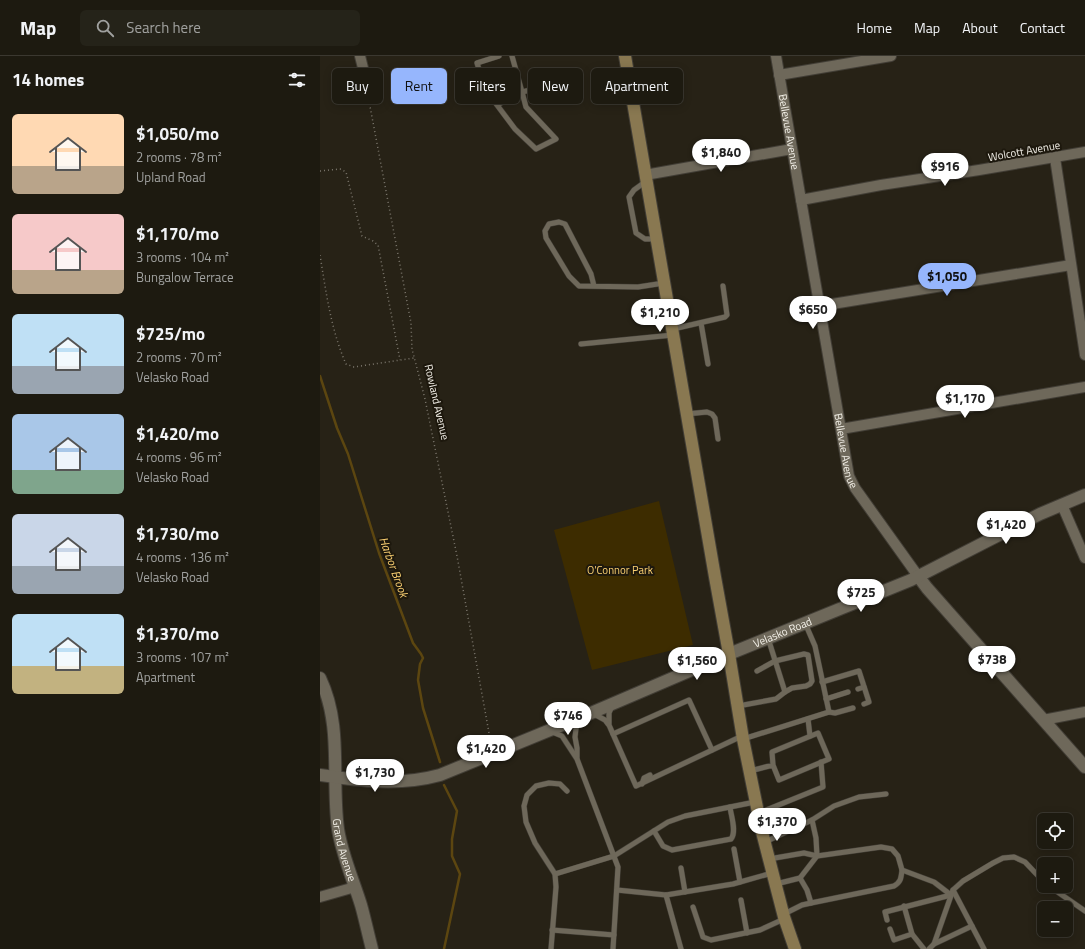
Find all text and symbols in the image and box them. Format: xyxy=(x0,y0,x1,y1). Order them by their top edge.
search box xyxy=(80,10,360,46)
text: Map xyxy=(20,13,56,42)
text: Search here xyxy=(126,16,201,39)
icon: search xyxy=(94,17,116,39)
text: Home xyxy=(857,17,892,38)
text: Map xyxy=(914,17,940,38)
text: About xyxy=(962,17,998,38)
text: Contact xyxy=(1020,17,1065,38)
text: 14 homes xyxy=(12,67,84,93)
chip: Buy xyxy=(332,68,383,104)
chip: Rent xyxy=(391,68,447,104)
chip: Filters xyxy=(455,68,520,104)
chip: New xyxy=(528,68,583,104)
chip: Apartment xyxy=(591,68,683,104)
icon: filters xyxy=(286,69,308,91)
street label: Bellevue Avenue xyxy=(775,93,804,171)
text: $1,050/mo xyxy=(136,121,219,147)
icon: home xyxy=(44,130,92,178)
street label: Wolcott Avenue xyxy=(987,137,1062,165)
pin: $1,840 xyxy=(688,139,754,173)
text: $1,840 xyxy=(701,142,741,162)
text: 2 rooms · 78 m² xyxy=(136,147,222,167)
pin: $916 xyxy=(921,153,969,187)
text: $916 xyxy=(930,156,960,176)
text: Upland Road xyxy=(136,167,206,187)
text: $1,170/mo xyxy=(136,221,219,247)
icon: home xyxy=(44,230,92,278)
text: 3 rooms · 104 m² xyxy=(136,247,229,267)
pin: $1,050 xyxy=(914,263,980,297)
text: $1,050 xyxy=(927,266,967,286)
text: Bungalow Terrace xyxy=(136,267,234,287)
pin: $650 xyxy=(789,296,837,330)
pin: $1,210 xyxy=(627,299,693,333)
text: $650 xyxy=(798,299,828,319)
text: $1,210 xyxy=(640,302,680,322)
text: $725/mo xyxy=(136,321,205,347)
icon: home xyxy=(44,330,92,378)
text: 2 rooms · 70 m² xyxy=(136,347,222,367)
street label: Rowland Avenue xyxy=(420,362,454,442)
text: Velasko Road xyxy=(136,367,209,387)
pin: $1,170 xyxy=(932,385,998,419)
text: $1,170 xyxy=(945,388,985,408)
street label: Bellevue Avenue xyxy=(830,412,862,492)
text: $1,420/mo xyxy=(136,421,219,447)
icon: home xyxy=(44,430,92,478)
text: 4 rooms · 96 m² xyxy=(136,447,222,467)
text: Velasko Road xyxy=(136,467,209,487)
pin: $1,420 xyxy=(973,511,1039,545)
text: $1,420 xyxy=(986,514,1026,534)
text: $1,730/mo xyxy=(136,521,219,547)
icon: home xyxy=(44,530,92,578)
water label: Harbor Brook xyxy=(374,534,414,602)
text: 4 rooms · 136 m² xyxy=(136,547,229,567)
park label: O'Connor Park xyxy=(587,562,654,578)
text: Velasko Road xyxy=(136,567,209,587)
pin: $725 xyxy=(837,579,885,613)
text: $725 xyxy=(846,582,876,602)
street label: Velasko Road xyxy=(751,613,814,651)
text: $1,370/mo xyxy=(136,621,219,647)
icon: home xyxy=(44,630,92,678)
pin: $738 xyxy=(968,646,1016,680)
text: 3 rooms · 107 m² xyxy=(136,647,229,667)
pin: $1,560 xyxy=(664,647,730,681)
text: $738 xyxy=(977,649,1007,669)
text: $1,560 xyxy=(677,650,717,670)
text: Apartment xyxy=(136,667,195,687)
pin: $746 xyxy=(544,702,592,736)
text: $746 xyxy=(553,705,583,725)
pin: $1,420 xyxy=(453,735,519,769)
text: $1,420 xyxy=(466,738,506,758)
pin: $1,730 xyxy=(342,759,408,793)
text: $1,730 xyxy=(355,762,395,782)
pin: $1,370 xyxy=(744,808,810,842)
text: $1,370 xyxy=(757,811,797,831)
map controls xyxy=(1037,813,1073,937)
button: locate xyxy=(1037,813,1073,849)
street label: Grand Avenue xyxy=(329,818,361,884)
button: + xyxy=(1037,857,1073,893)
button: − xyxy=(1037,901,1073,937)

